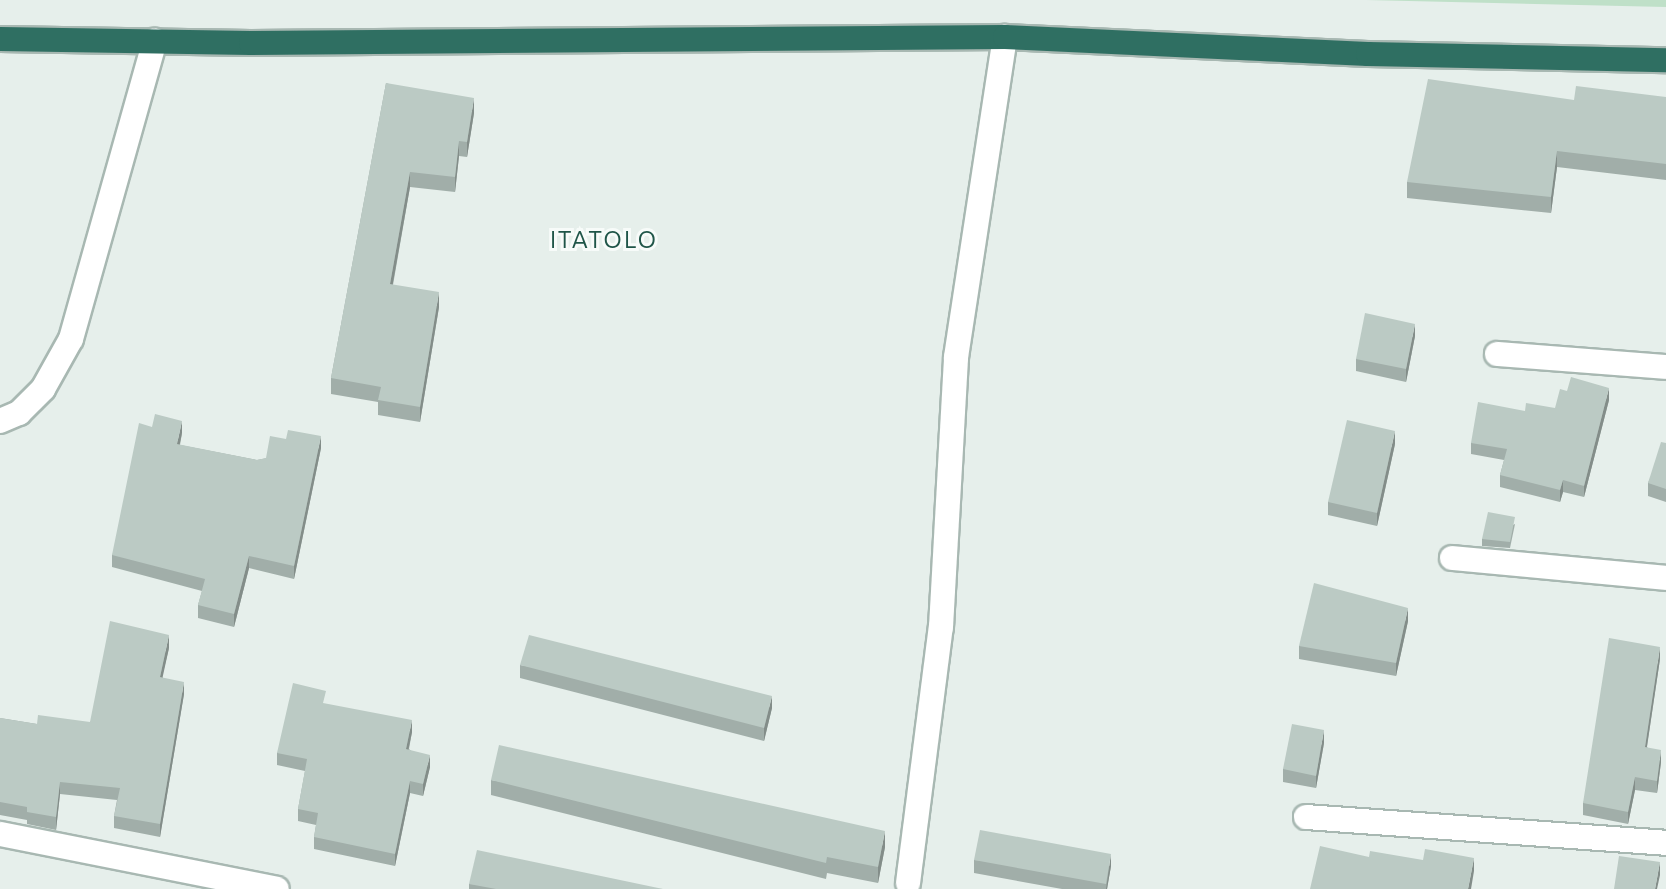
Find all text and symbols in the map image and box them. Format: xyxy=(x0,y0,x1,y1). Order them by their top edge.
district label: ITATOLO xyxy=(550,226,658,254)

